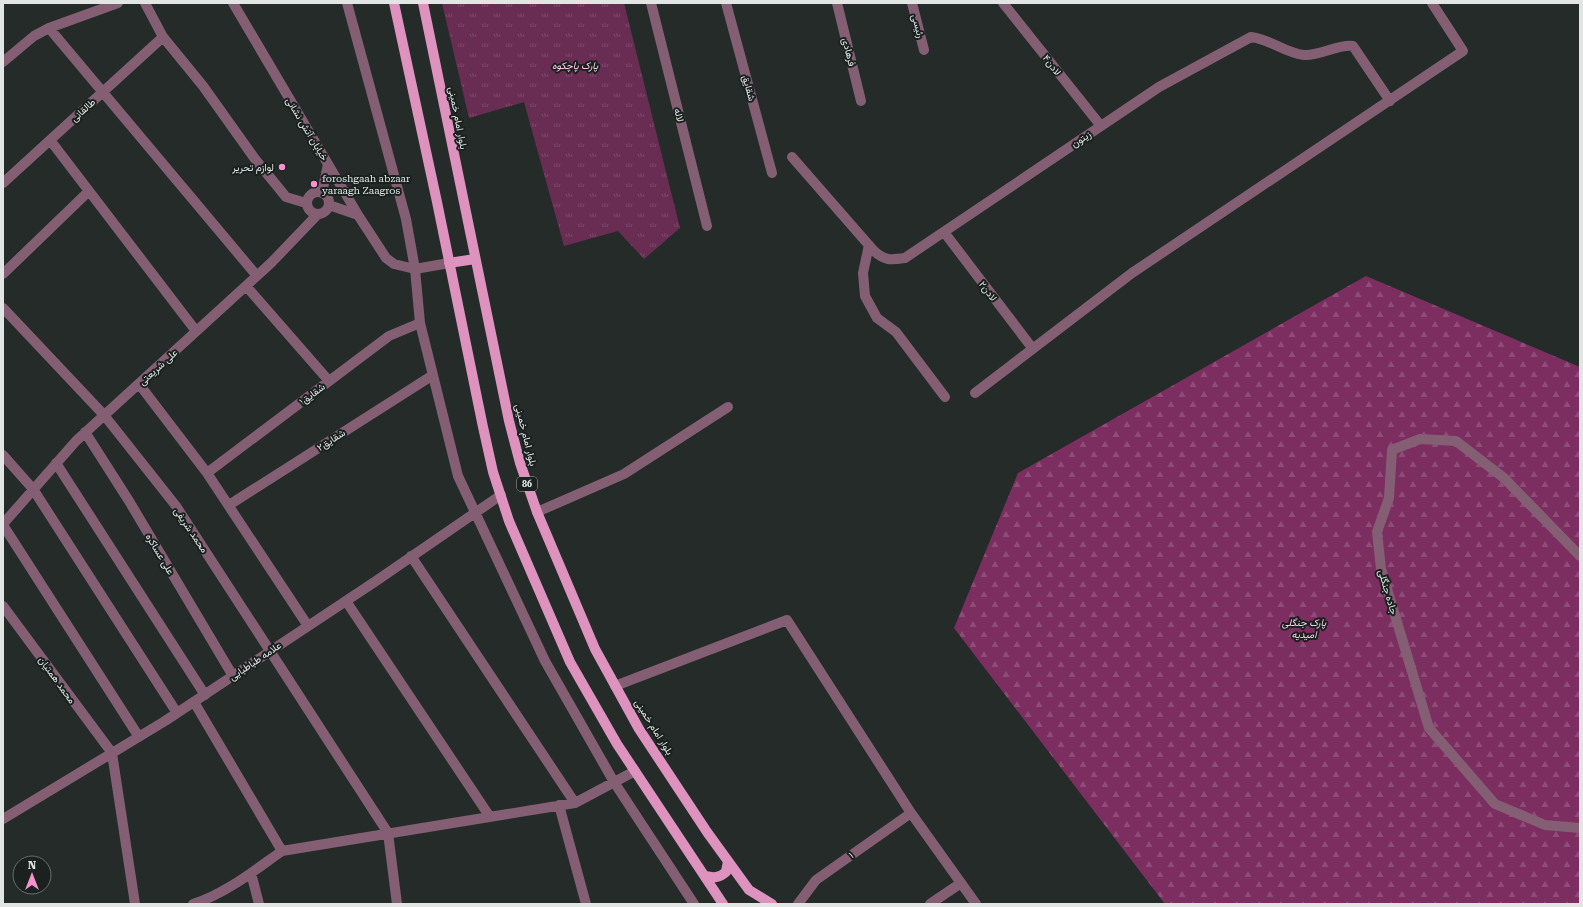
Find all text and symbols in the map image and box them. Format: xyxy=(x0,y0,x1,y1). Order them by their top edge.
street label: رئیسی xyxy=(909,13,926,39)
street label: فرهادی xyxy=(839,37,858,68)
street label: لادن۴ xyxy=(1041,53,1063,77)
park label: پارک پاچکوه xyxy=(552,60,599,73)
street label: شقایق xyxy=(739,74,758,102)
street label: بلوار امام خمینی xyxy=(446,86,469,150)
street label: خیابان آتش نشانی xyxy=(283,95,330,163)
street label: طالقانی xyxy=(69,96,98,125)
street label: لاله xyxy=(672,107,686,123)
street label: زیتون xyxy=(1069,128,1093,150)
place label: لوازم تحریر xyxy=(231,162,274,174)
marker: لوازم تحریر xyxy=(277,162,287,172)
place label: foroshgaah abzaar yaraagh Zaagros xyxy=(322,173,410,196)
marker: foroshgaah abzaar yaraagh Zaagros xyxy=(309,179,319,189)
street label: لادن۲ xyxy=(977,279,999,303)
street label: علی شریعتی xyxy=(136,347,180,388)
street label: شقایق۱ xyxy=(297,381,328,408)
street label: بلوار امام خمینی xyxy=(512,403,539,467)
street label: شقایق۲ xyxy=(315,427,348,454)
road number: 86 xyxy=(517,477,537,491)
street label: محمد شریفی xyxy=(171,505,210,555)
street label: علی عساکره xyxy=(143,532,177,577)
street label: جاده جنگلی xyxy=(1375,568,1400,616)
park label: پارک جنگلی امیدیه xyxy=(1282,617,1327,641)
street label: علامه طباطبایی xyxy=(227,640,284,683)
street label: محمد همتیان xyxy=(36,655,78,706)
street label: بلوار امام خمینی xyxy=(632,697,676,757)
street label: ۱ xyxy=(847,850,855,860)
north arrow xyxy=(12,855,52,895)
text: N xyxy=(28,859,37,872)

